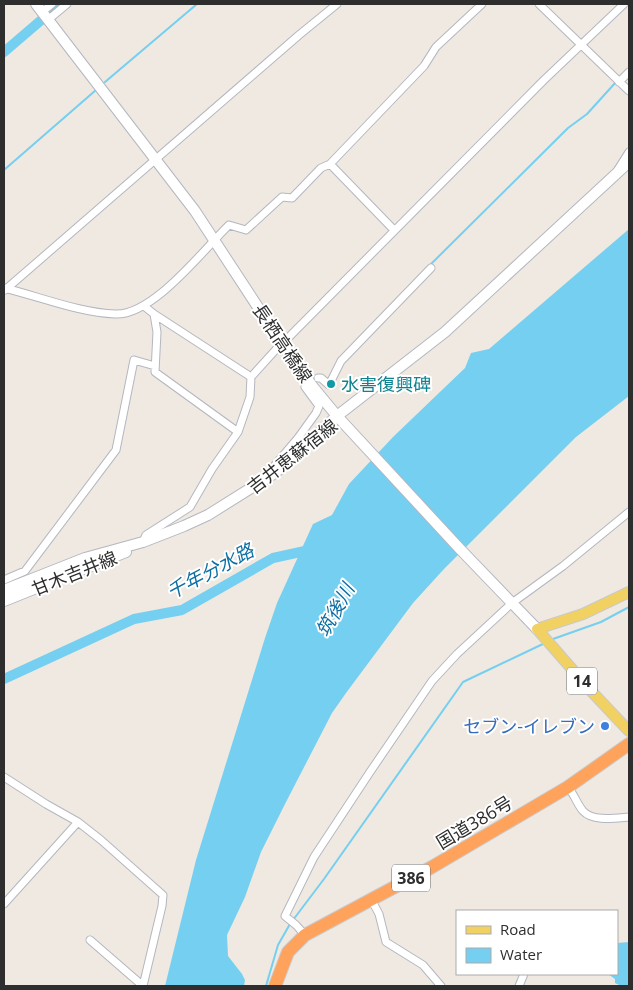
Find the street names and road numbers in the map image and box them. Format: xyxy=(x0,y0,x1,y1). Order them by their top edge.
street label: 長栖高橋線 xyxy=(248,299,318,387)
street label: 吉井恵蘇宿線 xyxy=(242,413,342,499)
street label: 甘木吉井線 xyxy=(28,545,120,601)
road number: 14 xyxy=(567,668,597,694)
street label: 国道386号 xyxy=(431,790,517,854)
road number: 386 xyxy=(392,864,430,891)

